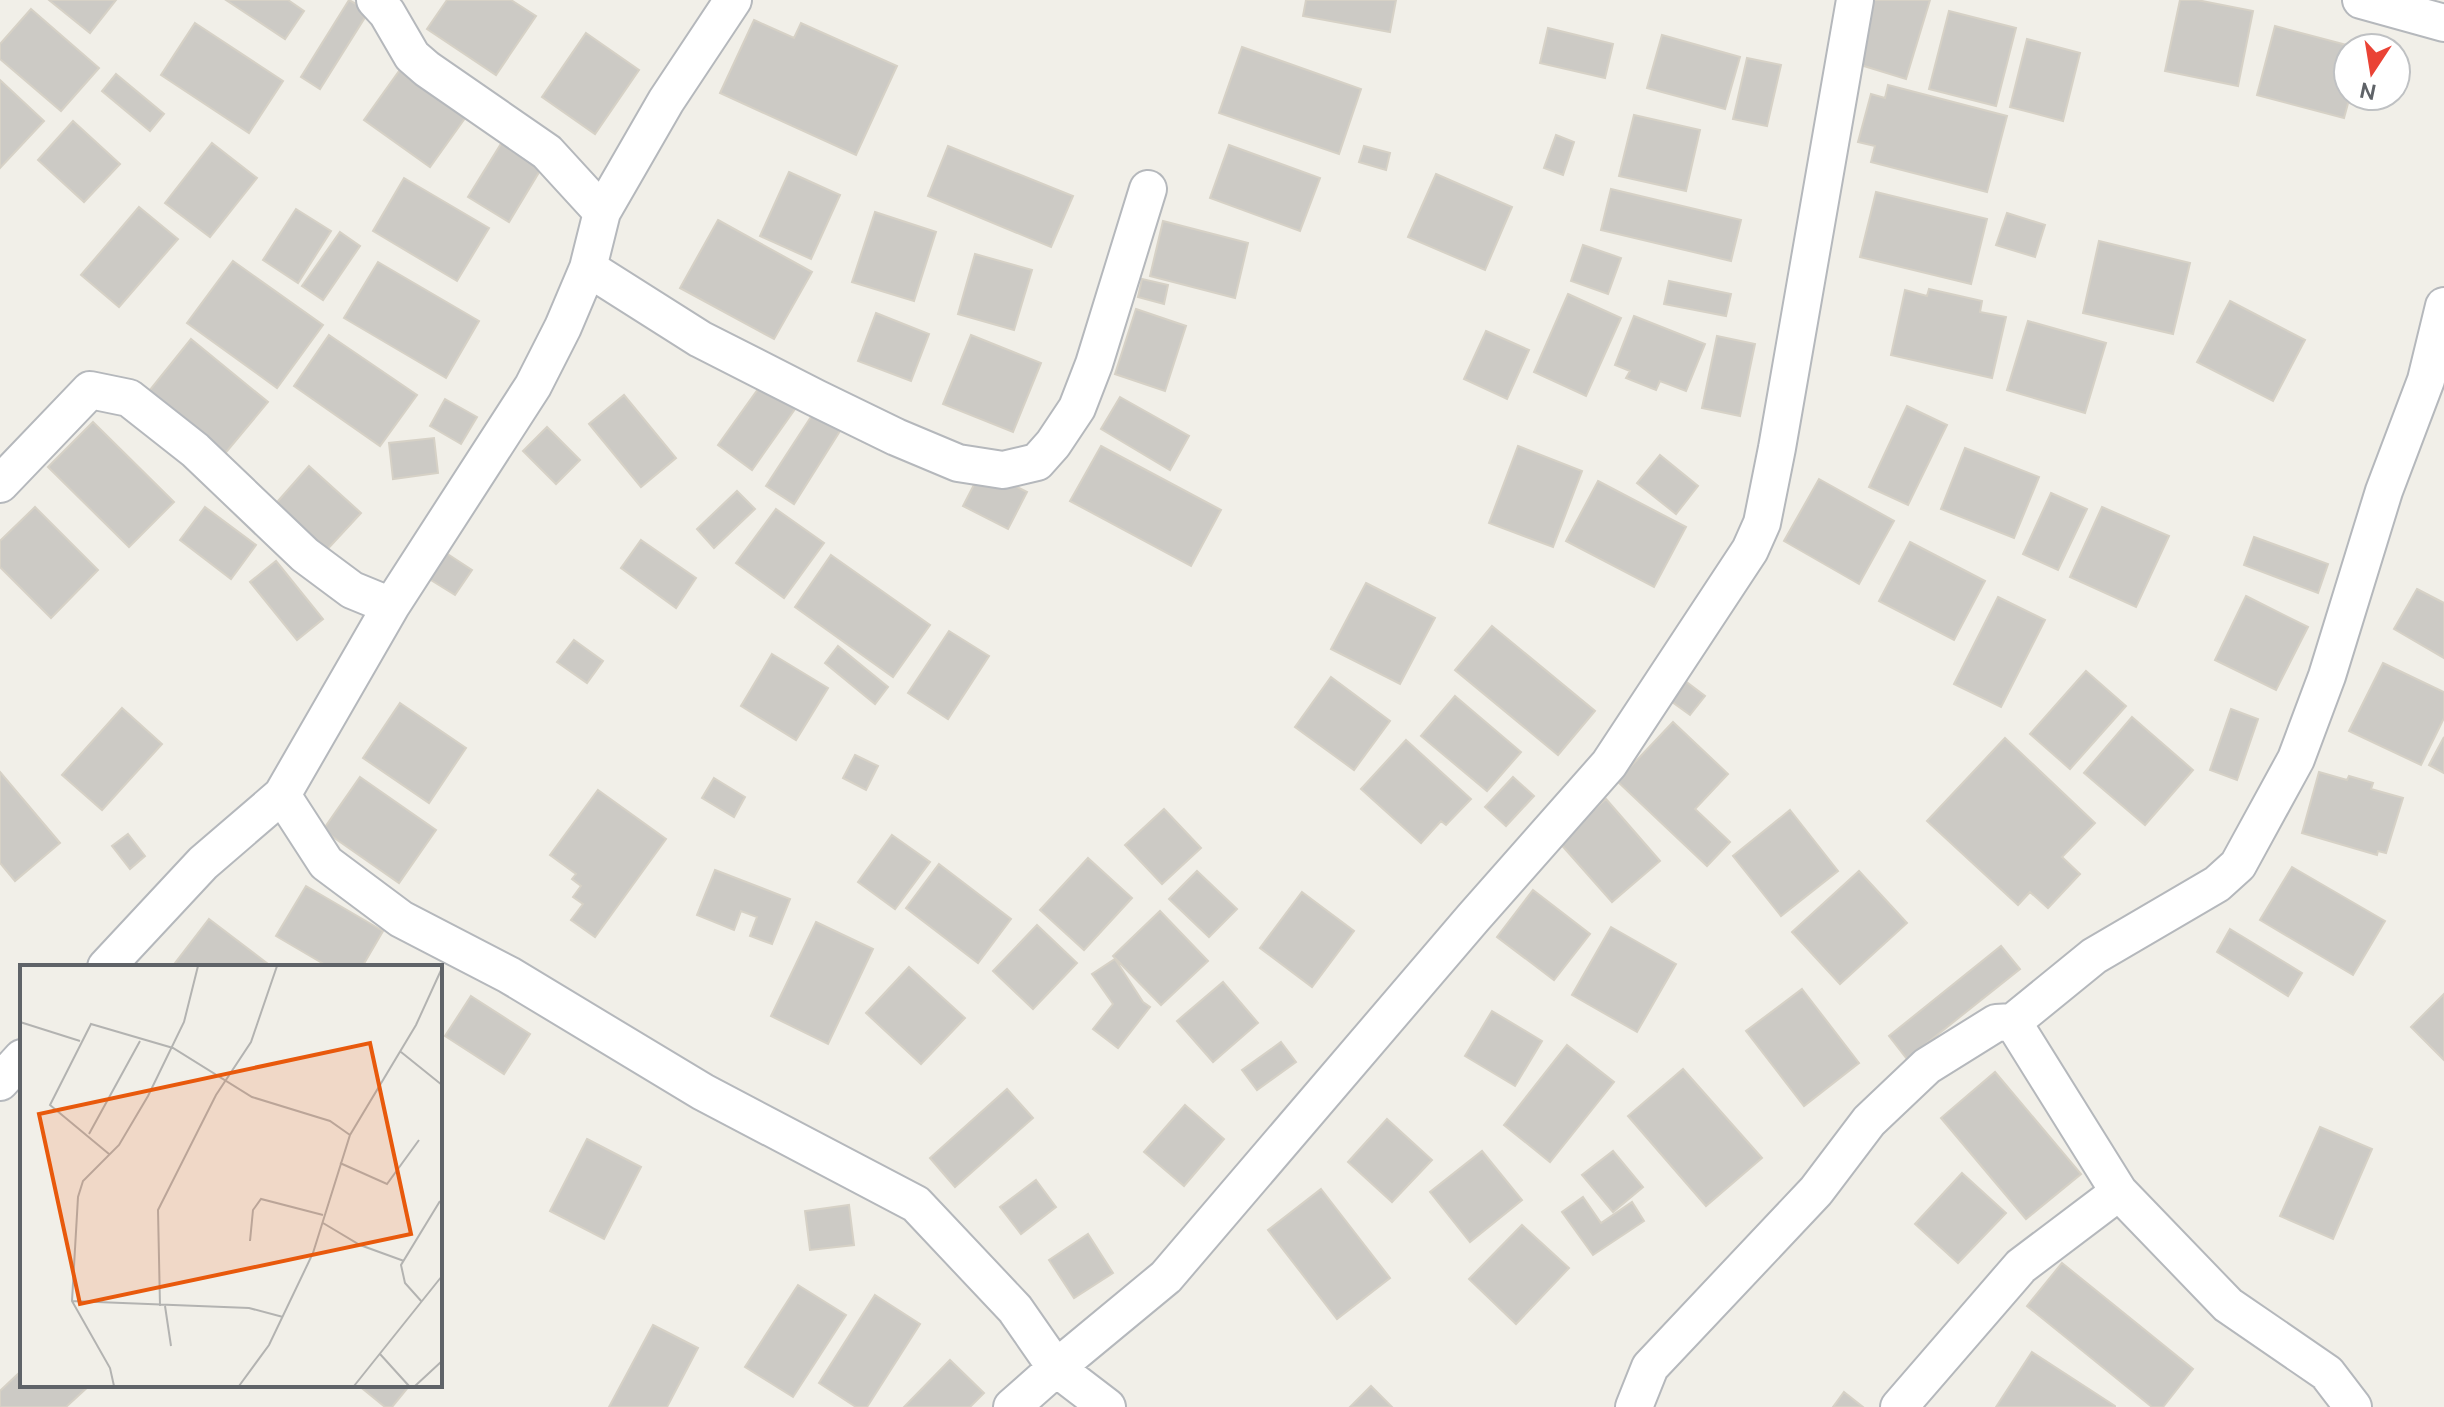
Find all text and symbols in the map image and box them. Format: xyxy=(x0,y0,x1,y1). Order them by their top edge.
north arrow xyxy=(2332,32,2412,112)
text: N xyxy=(2357,78,2378,106)
inset map xyxy=(20,965,442,1387)

